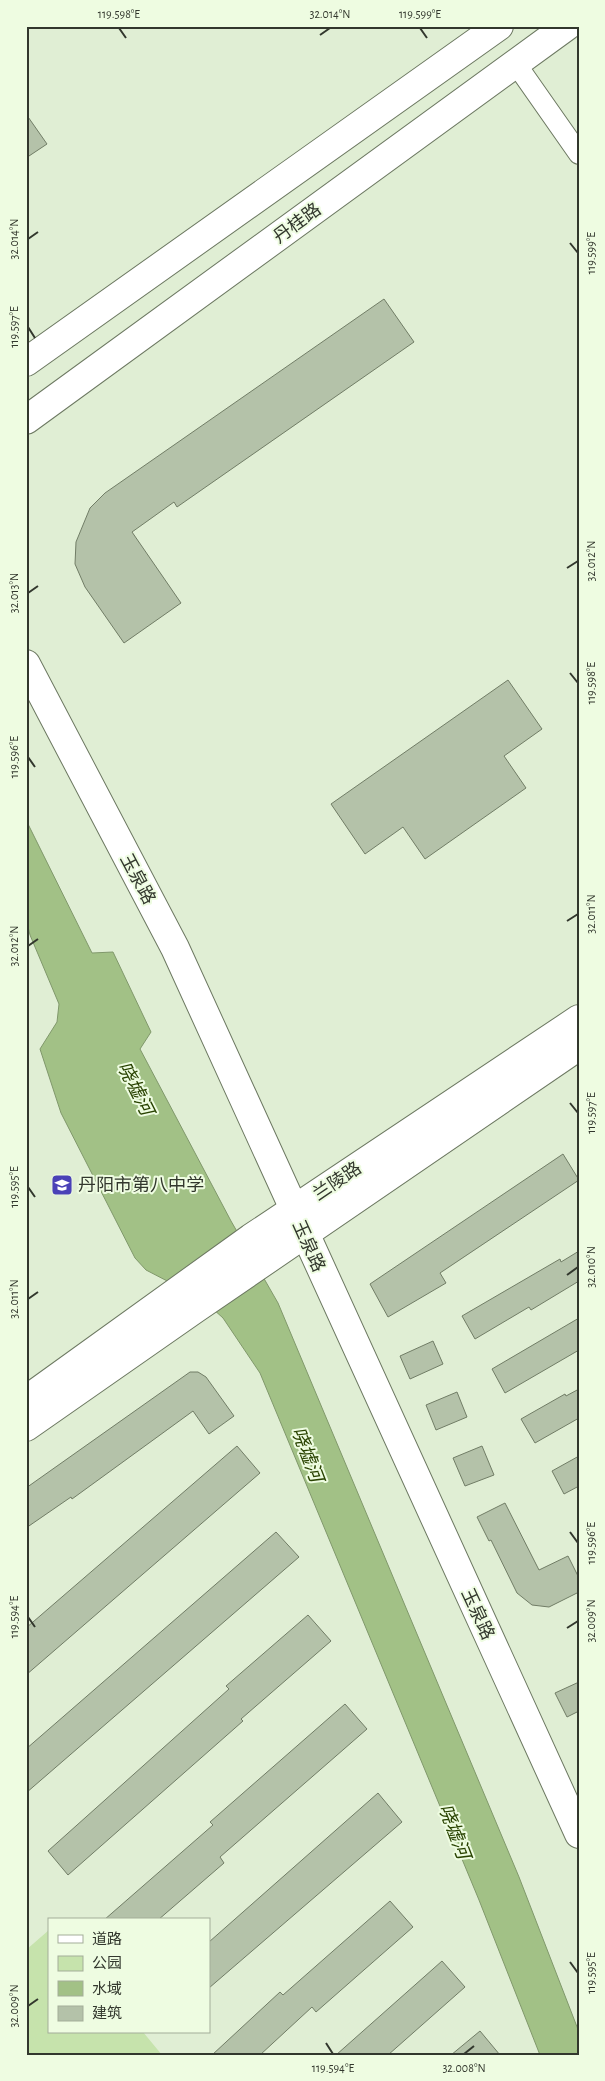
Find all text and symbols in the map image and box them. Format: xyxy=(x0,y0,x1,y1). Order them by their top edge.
text: 119.598°E xyxy=(98,8,140,20)
text: 32.014°N xyxy=(309,8,351,20)
text: 119.599°E xyxy=(399,8,441,20)
street label: 丹桂路 xyxy=(269,199,325,247)
text: 32.014°N xyxy=(8,218,20,260)
text: 119.599°E xyxy=(585,232,597,274)
text: 119.597°E xyxy=(8,306,20,348)
text: 32.012°N xyxy=(585,541,597,581)
text: 32.013°N xyxy=(8,573,20,613)
text: 119.598°E xyxy=(585,662,597,704)
text: 119.596°E xyxy=(8,736,20,778)
street label: 玉泉路 xyxy=(116,850,160,908)
text: 32.011°N xyxy=(585,894,597,934)
text: 32.012°N xyxy=(8,926,20,966)
water label: 哓墟河 xyxy=(113,1059,159,1122)
text: 119.597°E xyxy=(585,1092,597,1134)
street label: 兰陵路 xyxy=(309,1158,365,1204)
text: 119.595°E xyxy=(8,1166,20,1208)
school or university icon: 丹阳市第八中学 xyxy=(50,1173,74,1197)
place label: 丹阳市第八中学 xyxy=(78,1175,204,1195)
street label: 玉泉路 xyxy=(289,1217,329,1275)
text: 32.010°N xyxy=(585,1246,597,1288)
text: 32.011°N xyxy=(8,1279,20,1319)
water label: 哓墟河 xyxy=(288,1424,328,1488)
text: 119.596°E xyxy=(585,1522,597,1564)
street label: 玉泉路 xyxy=(458,1585,498,1643)
text: 119.594°E xyxy=(8,1596,20,1638)
text: 32.009°N xyxy=(585,1599,597,1643)
water label: 哓墟河 xyxy=(435,1801,475,1865)
legend xyxy=(48,1918,210,2034)
text: 道路 xyxy=(92,1931,122,1947)
text: 119.595°E xyxy=(585,1952,597,1994)
text: 公园 xyxy=(92,1955,122,1971)
text: 水域 xyxy=(92,1981,122,1997)
text: 32.009°N xyxy=(8,1984,20,2028)
text: 建筑 xyxy=(92,2005,122,2021)
text: 119.594°E xyxy=(312,2062,354,2074)
text: 32.008°N xyxy=(442,2062,486,2074)

